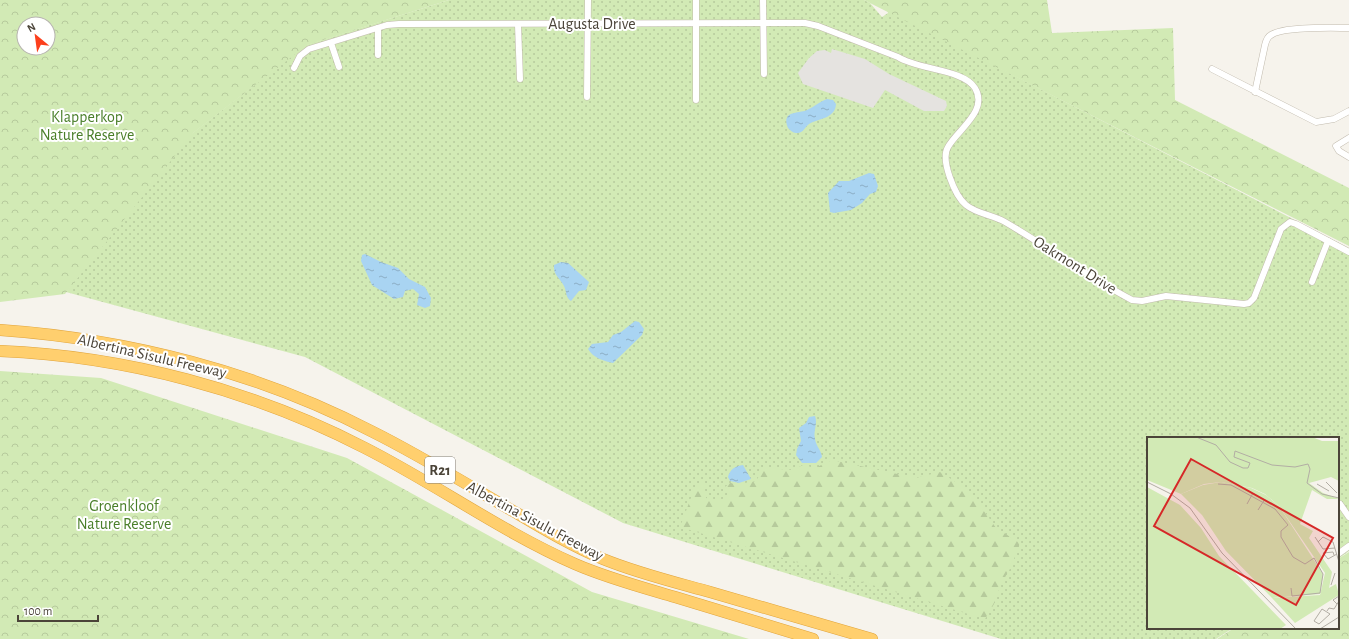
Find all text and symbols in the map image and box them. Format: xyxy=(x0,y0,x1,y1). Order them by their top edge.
north arrow xyxy=(16,16,56,56)
street label: Augusta Drive xyxy=(548,16,636,32)
text: N xyxy=(25,21,37,34)
park label: Klapperkop Nature Reserve xyxy=(40,109,134,143)
street label: Oakmont Drive xyxy=(1031,233,1119,297)
street label: Albertina Sisulu Freeway xyxy=(76,331,228,382)
inset map xyxy=(1147,437,1339,629)
road number: R21 xyxy=(425,457,455,483)
street label: Albertina Sisulu Freeway xyxy=(464,478,606,565)
park label: Groenkloof Nature Reserve xyxy=(77,498,171,532)
scale bar xyxy=(18,597,98,623)
text: 100 m xyxy=(24,605,52,617)

